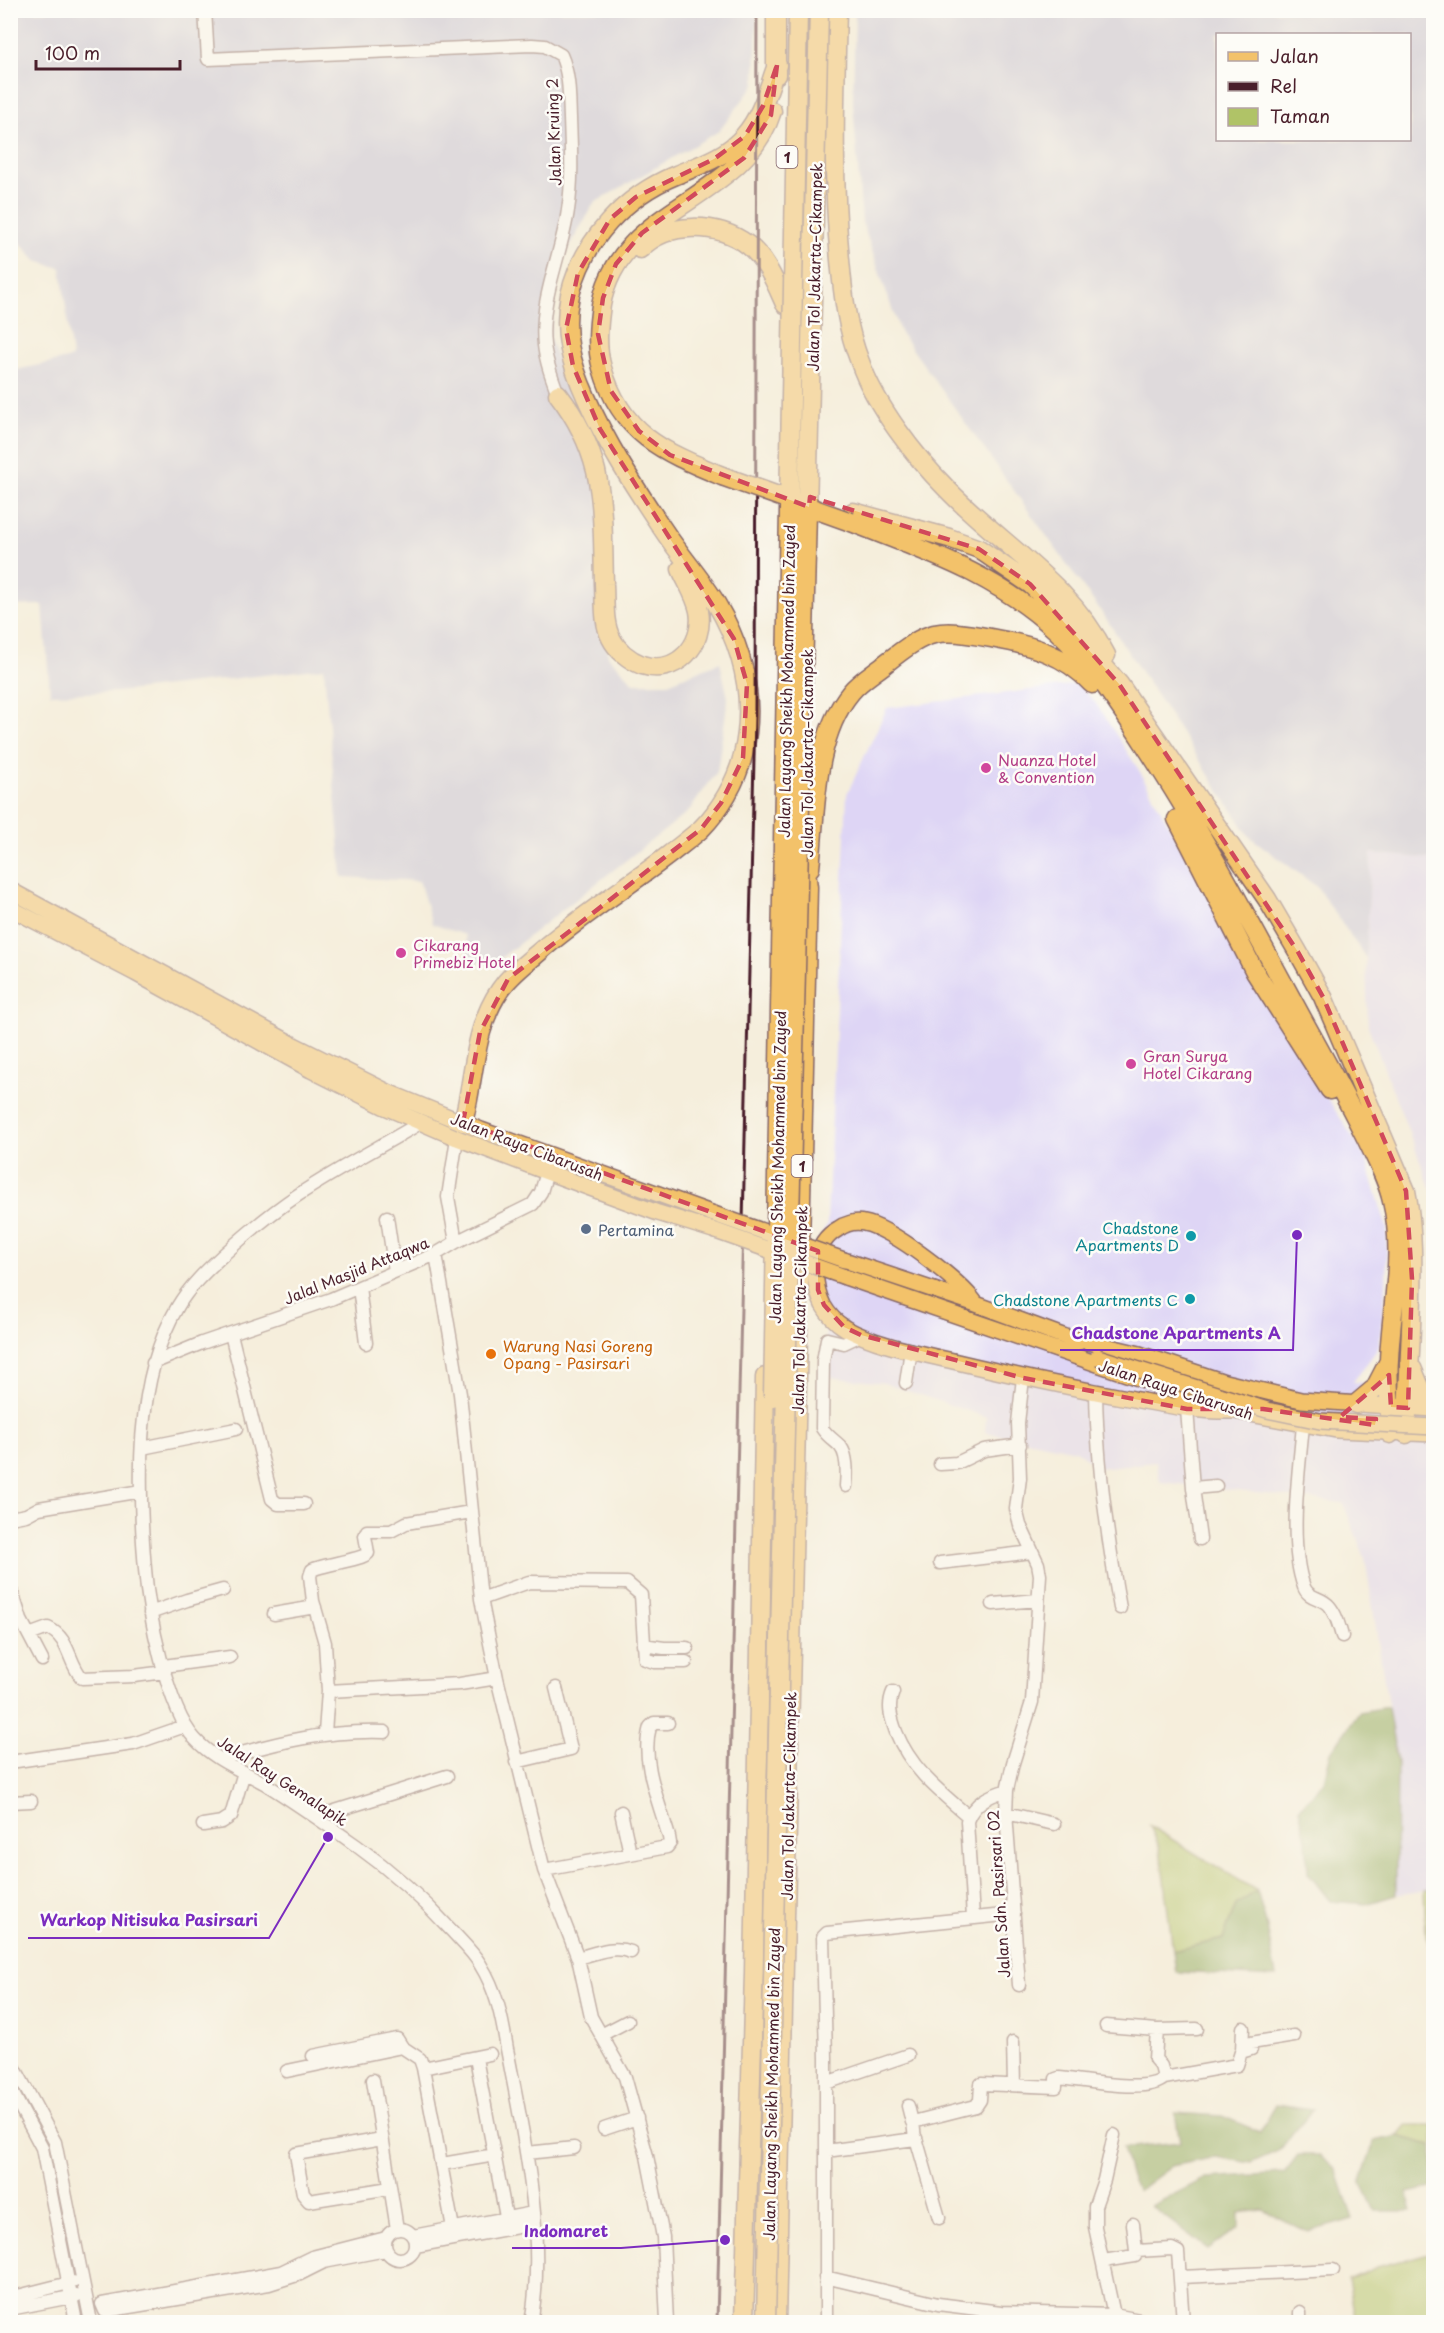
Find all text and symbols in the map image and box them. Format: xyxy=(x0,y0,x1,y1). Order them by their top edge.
scale bar xyxy=(36,33,180,71)
legend xyxy=(1216,33,1411,141)
text: 100 m xyxy=(45,39,100,66)
text: Jalan xyxy=(1270,42,1319,69)
text: Rel xyxy=(1270,72,1297,99)
street label: Jalan Kruing 2 xyxy=(540,78,566,186)
text: Taman xyxy=(1270,102,1330,129)
road number: 1 xyxy=(776,146,798,168)
street label: Jalan Tol Jakarta–Cikampek xyxy=(801,162,827,372)
street label: Jalan Layang Sheikh Mohammed bin Zayed xyxy=(772,524,800,838)
street label: Jalan Tol Jakarta–Cikampek xyxy=(795,649,818,857)
place label: Nuanza Hotel & Convention xyxy=(998,748,1096,788)
marker: Nuanza Hotel & Convention xyxy=(979,761,993,775)
place label: Cikarang Primebiz Hotel xyxy=(413,933,516,973)
marker: Cikarang Primebiz Hotel xyxy=(394,946,408,960)
street label: Jalan Layang Sheikh Mohammed bin Zayed xyxy=(763,1010,791,1324)
place label: Gran Surya Hotel Cikarang xyxy=(1143,1044,1252,1084)
marker: Gran Surya Hotel Cikarang xyxy=(1124,1057,1138,1071)
street label: Jalan Raya Cibarusah xyxy=(447,1106,607,1186)
road number: 1 xyxy=(792,1155,812,1177)
street label: Jalan Tol Jakarta–Cikampek xyxy=(786,1205,812,1415)
place label: Chadstone Apartments D xyxy=(1076,1216,1179,1256)
place label: Pertamina xyxy=(598,1218,674,1241)
marker: Pertamina xyxy=(579,1222,593,1236)
marker: Chadstone Apartments D xyxy=(1184,1229,1198,1243)
street label: Jalal Masjid Attaqwa xyxy=(280,1230,433,1310)
place label: Chadstone Apartments C xyxy=(993,1288,1178,1311)
marker: Chadstone Apartments C xyxy=(1183,1292,1197,1306)
callout: Chadstone Apartments A xyxy=(1060,1316,1293,1350)
text: Chadstone Apartments A xyxy=(1071,1320,1281,1344)
place label: Warung Nasi Goreng Opang - Pasirsari xyxy=(503,1334,653,1374)
marker: Warung Nasi Goreng Opang - Pasirsari xyxy=(484,1347,498,1361)
street label: Jalan Raya Cibarusah xyxy=(1096,1353,1256,1425)
street label: Jalan Tol Jakarta–Cikampek xyxy=(775,1691,801,1901)
street label: Jalal Ray Gemalapik xyxy=(213,1729,353,1831)
street label: Jalan Sdn. Pasirsari 02 xyxy=(981,1809,1015,1979)
callout: Warkop Nitisuka Pasirsari xyxy=(28,1904,269,1938)
text: Warkop Nitisuka Pasirsari xyxy=(40,1907,258,1931)
street label: Jalan Layang Sheikh Mohammed bin Zayed xyxy=(757,1927,785,2241)
callout: Indomaret xyxy=(512,2214,621,2248)
text: Indomaret xyxy=(524,2218,609,2242)

